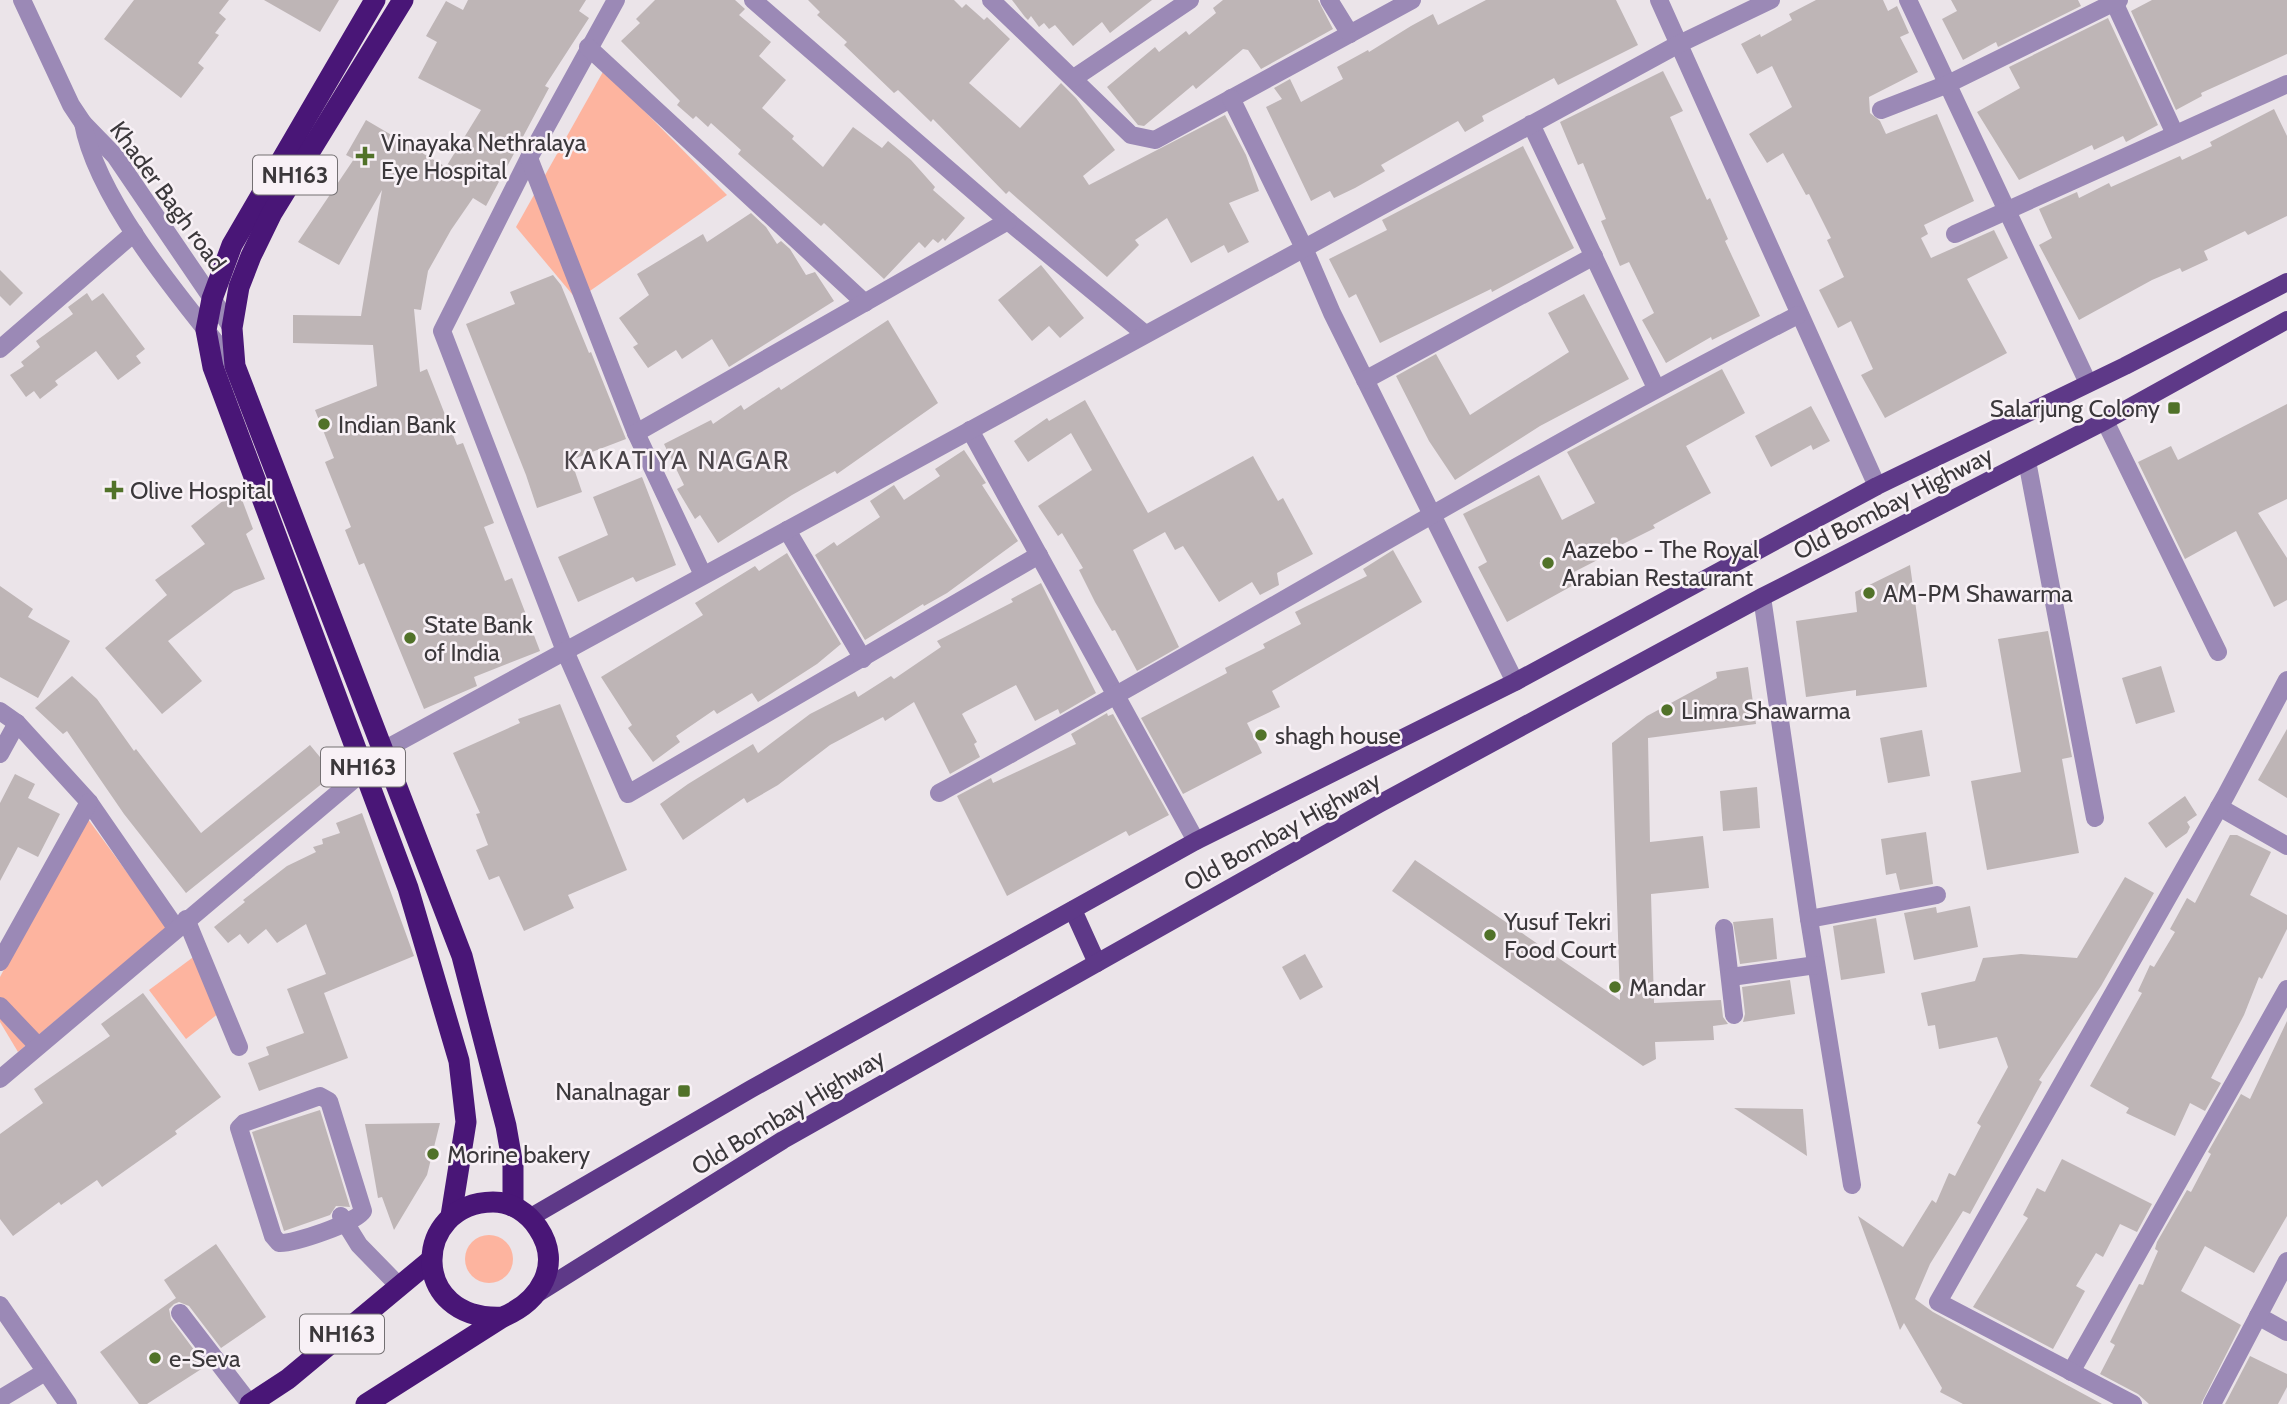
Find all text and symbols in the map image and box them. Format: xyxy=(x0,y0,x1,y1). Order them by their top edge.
street label: Khader Bagh road xyxy=(104,115,232,277)
place label: Vinayaka Nethralaya Eye Hospital xyxy=(381,128,587,185)
marker: Vinayaka Nethralaya Eye Hospital xyxy=(355,146,375,166)
road number: NH163 xyxy=(253,156,337,194)
place label: Salarjung Colony xyxy=(1990,394,2160,423)
marker: Salarjung Colony xyxy=(2166,400,2182,416)
place label: Indian Bank xyxy=(338,410,456,439)
marker: Indian Bank xyxy=(316,416,332,432)
street label: Old Bombay Highway xyxy=(1788,440,1998,566)
district label: KAKATIYA NAGAR xyxy=(564,444,790,476)
place label: Olive Hospital xyxy=(130,476,272,505)
marker: Olive Hospital xyxy=(104,480,124,500)
place label: Aazebo - The Royal Arabian Restaurant xyxy=(1562,535,1759,592)
marker: Aazebo - The Royal Arabian Restaurant xyxy=(1540,555,1556,571)
place label: AM-PM Shawarma xyxy=(1883,579,2073,608)
marker: AM-PM Shawarma xyxy=(1861,585,1877,601)
place label: State Bank of India xyxy=(424,610,533,667)
marker: State Bank of India xyxy=(402,630,418,646)
place label: Limra Shawarma xyxy=(1681,696,1851,725)
marker: Limra Shawarma xyxy=(1659,702,1675,718)
place label: shagh house xyxy=(1275,721,1401,750)
marker: shagh house xyxy=(1253,727,1269,743)
road number: NH163 xyxy=(321,748,405,786)
street label: Old Bombay Highway xyxy=(1179,765,1385,897)
place label: Yusuf Tekri Food Court xyxy=(1503,907,1617,964)
marker: Yusuf Tekri Food Court xyxy=(1482,927,1498,943)
place label: Mandar xyxy=(1629,973,1706,1002)
marker: Mandar xyxy=(1607,979,1623,995)
street label: Old Bombay Highway xyxy=(686,1043,890,1181)
place label: Nanalnagar xyxy=(555,1077,670,1106)
marker: Nanalnagar xyxy=(676,1083,692,1099)
place label: Morine bakery xyxy=(447,1140,590,1169)
marker: Morine bakery xyxy=(425,1146,441,1162)
road number: NH163 xyxy=(300,1315,384,1354)
place label: e-Seva xyxy=(169,1344,241,1373)
marker: e-Seva xyxy=(147,1350,163,1366)

